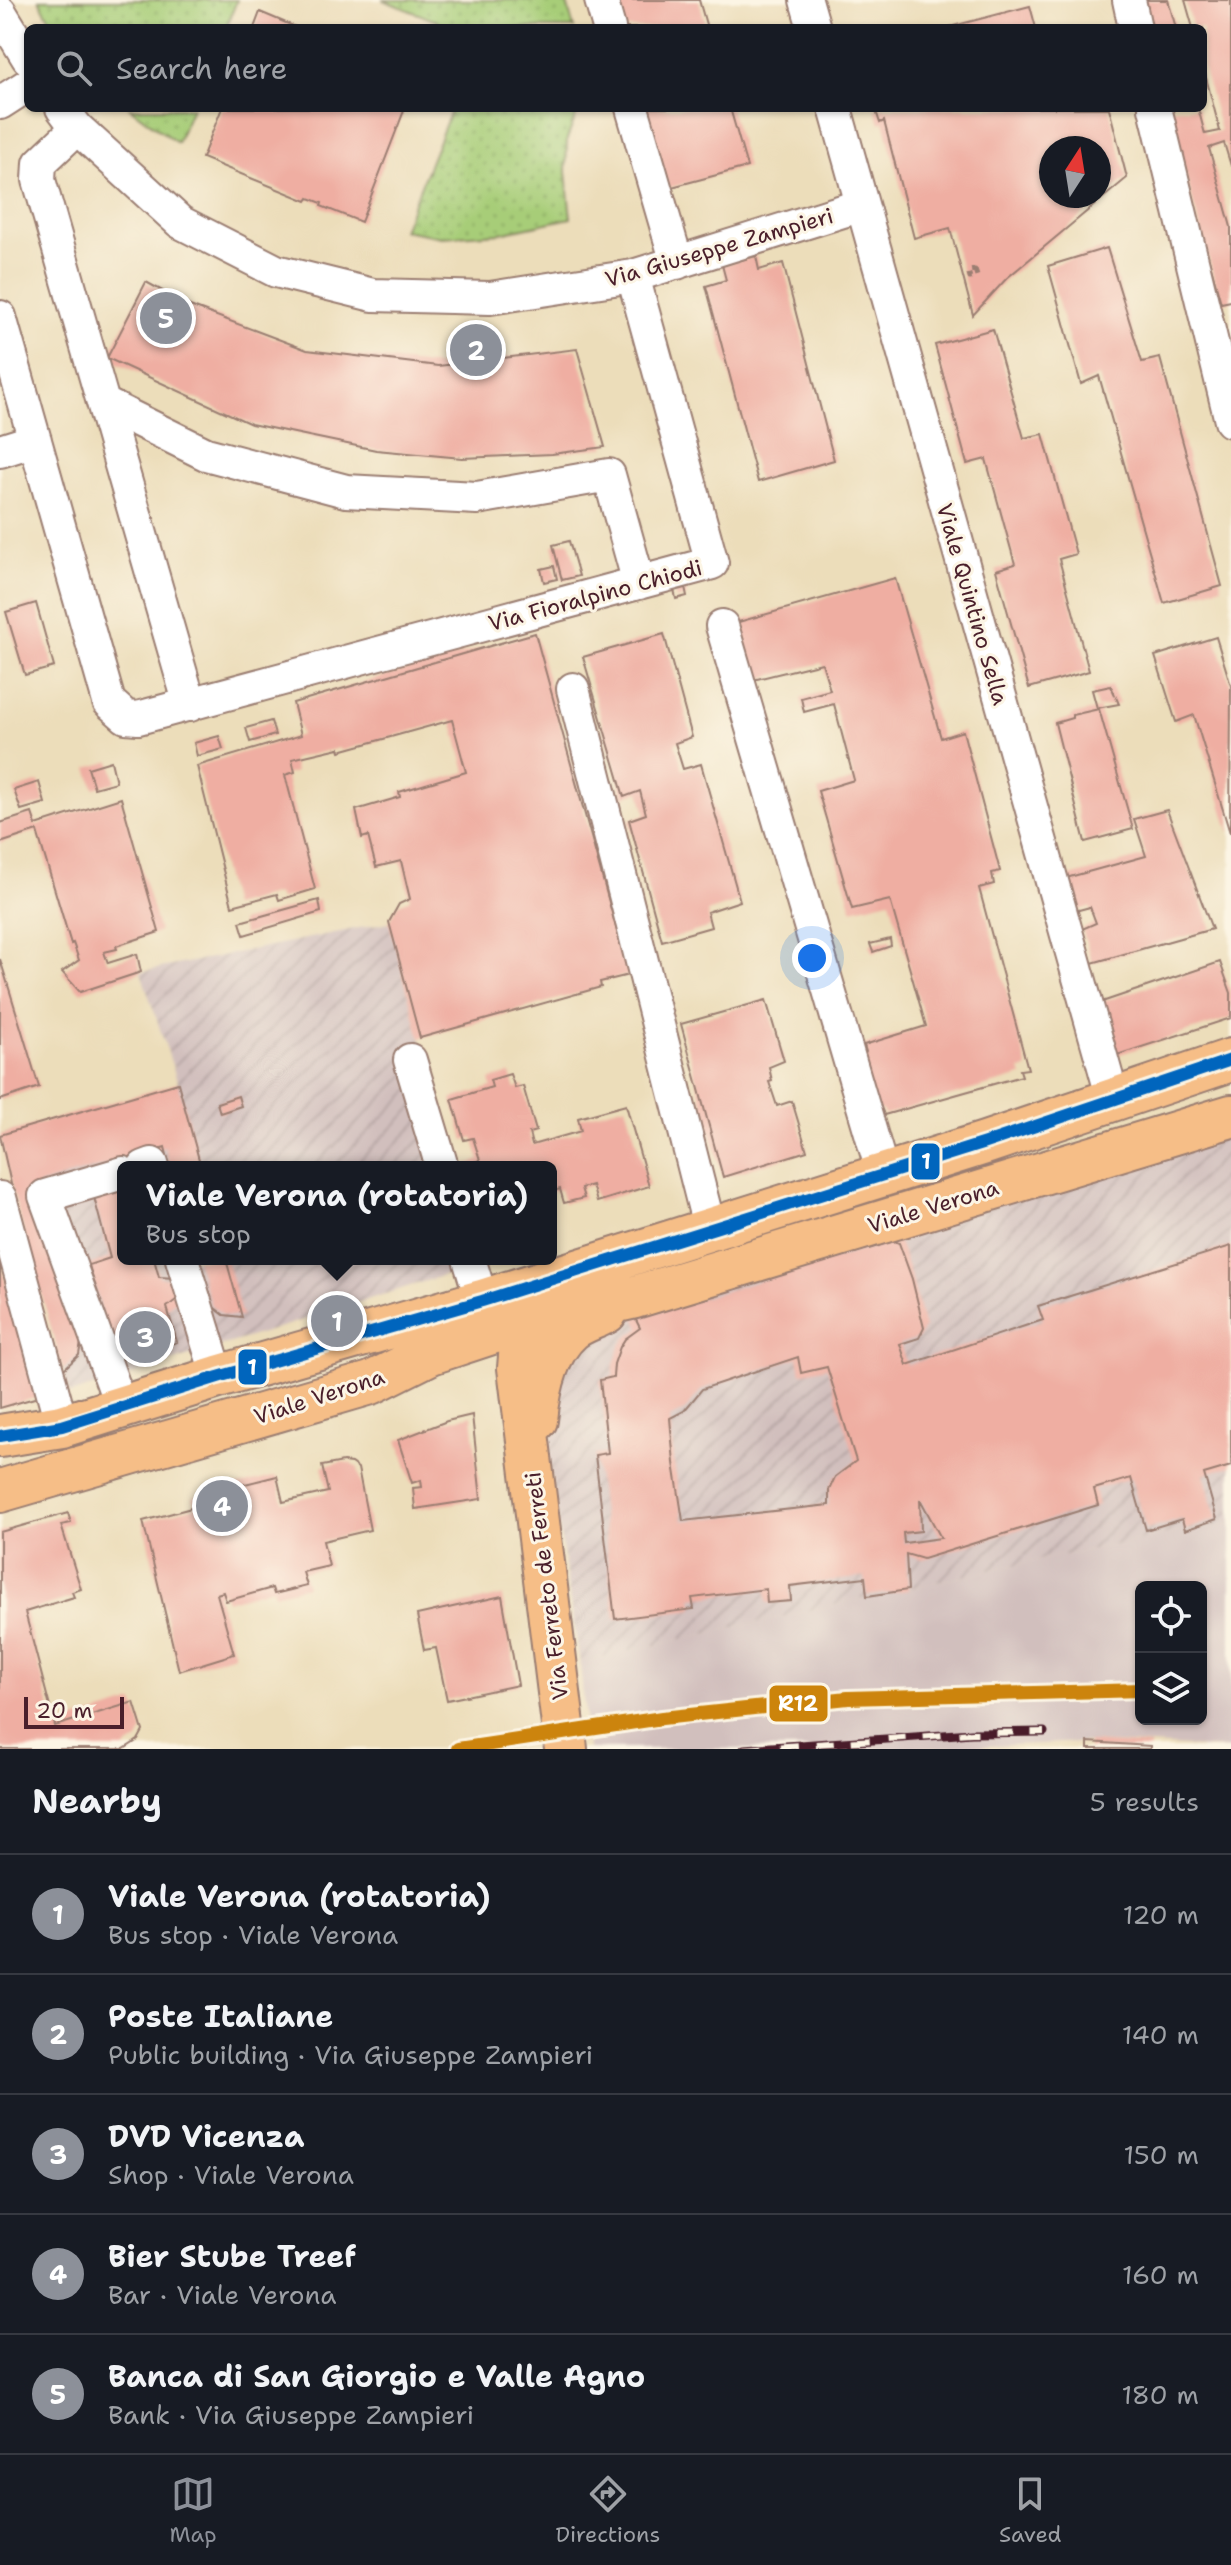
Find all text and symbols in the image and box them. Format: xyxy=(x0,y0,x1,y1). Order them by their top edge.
search box xyxy=(24,24,1207,112)
icon: search xyxy=(52,46,96,90)
text: Search here xyxy=(116,48,287,89)
north arrow xyxy=(1039,136,1111,208)
street label: Via Giuseppe Zampieri xyxy=(602,201,837,294)
pin: 5 xyxy=(140,288,192,348)
pin: 2 xyxy=(450,320,502,380)
street label: Viale Quintino Sella xyxy=(930,500,1015,709)
street label: Via Fioralpino Chiodi xyxy=(485,553,705,638)
your location xyxy=(792,938,832,978)
line badge: 1 xyxy=(910,1142,941,1181)
text: 1 xyxy=(921,1147,931,1176)
popup xyxy=(117,1161,557,1265)
street label: Viale Verona xyxy=(864,1173,1003,1240)
text: Viale Verona (rotatoria) xyxy=(146,1175,528,1216)
text: Bus stop xyxy=(146,1216,251,1251)
pin: 1 xyxy=(311,1291,363,1351)
pin: 3 xyxy=(119,1307,171,1367)
line badge: 1 xyxy=(237,1348,268,1386)
text: 1 xyxy=(247,1353,257,1382)
street label: Viale Verona xyxy=(250,1362,388,1431)
street label: Via Ferreto de Ferreti xyxy=(518,1470,575,1702)
pin: 4 xyxy=(196,1476,248,1536)
map controls xyxy=(1135,1581,1207,1725)
button: locate xyxy=(1135,1581,1207,1653)
button: layers xyxy=(1135,1653,1207,1725)
line badge: R12 xyxy=(768,1684,829,1723)
text: R12 xyxy=(778,1689,818,1718)
scale bar xyxy=(24,1693,124,1729)
text: 20 m xyxy=(36,1696,93,1725)
text: Nearby xyxy=(32,1778,162,1824)
text: 5 results xyxy=(1090,1784,1199,1819)
text: Viale Verona (rotatoria) xyxy=(108,1876,490,1917)
text: 1 xyxy=(52,1897,64,1932)
text: 120 m xyxy=(1123,1897,1199,1932)
text: Bus stop · Viale Verona xyxy=(108,1917,398,1952)
text: Poste Italiane xyxy=(108,1996,333,2037)
text: 2 xyxy=(49,2017,67,2052)
text: 140 m xyxy=(1122,2017,1199,2052)
text: Public building · Via Giuseppe Zampieri xyxy=(108,2037,593,2072)
text: DVD Vicenza xyxy=(108,2116,304,2157)
text: 3 xyxy=(49,2137,67,2172)
text: 150 m xyxy=(1123,2137,1199,2172)
text: Shop · Viale Verona xyxy=(108,2157,354,2192)
text: Bier Stube Treef xyxy=(108,2236,356,2277)
text: 4 xyxy=(49,2257,67,2292)
text: 160 m xyxy=(1122,2257,1199,2292)
text: Bar · Viale Verona xyxy=(108,2277,336,2312)
text: Banca di San Giorgio e Valle Agno xyxy=(108,2356,645,2397)
text: 5 xyxy=(50,2377,66,2412)
text: 180 m xyxy=(1121,2377,1199,2412)
text: Bank · Via Giuseppe Zampieri xyxy=(108,2397,474,2432)
tab: Map xyxy=(169,2472,217,2549)
tab: Directions xyxy=(555,2472,660,2549)
tab: Saved xyxy=(999,2472,1062,2549)

